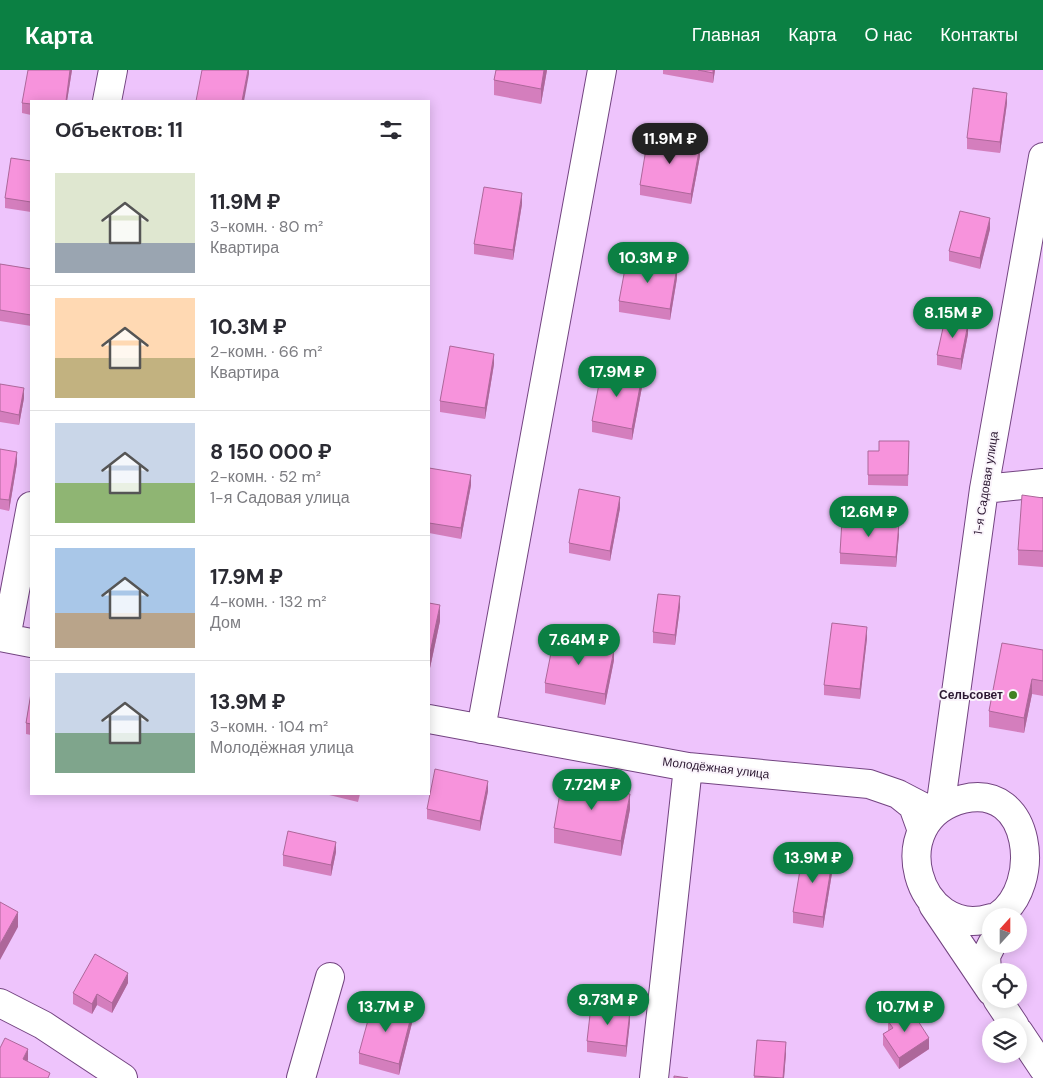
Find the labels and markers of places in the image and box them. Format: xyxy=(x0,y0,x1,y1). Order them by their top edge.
pin: 11.9M ₽ xyxy=(624,122,716,165)
pin: 10.3M ₽ xyxy=(602,242,694,284)
pin: 8.15M ₽ xyxy=(907,296,999,339)
pin: 17.9M ₽ xyxy=(571,356,663,398)
pin: 12.6M ₽ xyxy=(823,496,915,538)
pin: 7.64M ₽ xyxy=(533,624,625,666)
place label: Сельсовет xyxy=(939,687,1003,703)
marker: Сельсовет xyxy=(1007,689,1019,701)
pin: 7.72M ₽ xyxy=(546,768,638,811)
pin: 13.9M ₽ xyxy=(767,842,859,884)
pin: 9.73M ₽ xyxy=(562,984,654,1026)
pin: 13.7M ₽ xyxy=(340,990,432,1033)
pin: 10.7M ₽ xyxy=(859,990,951,1033)

